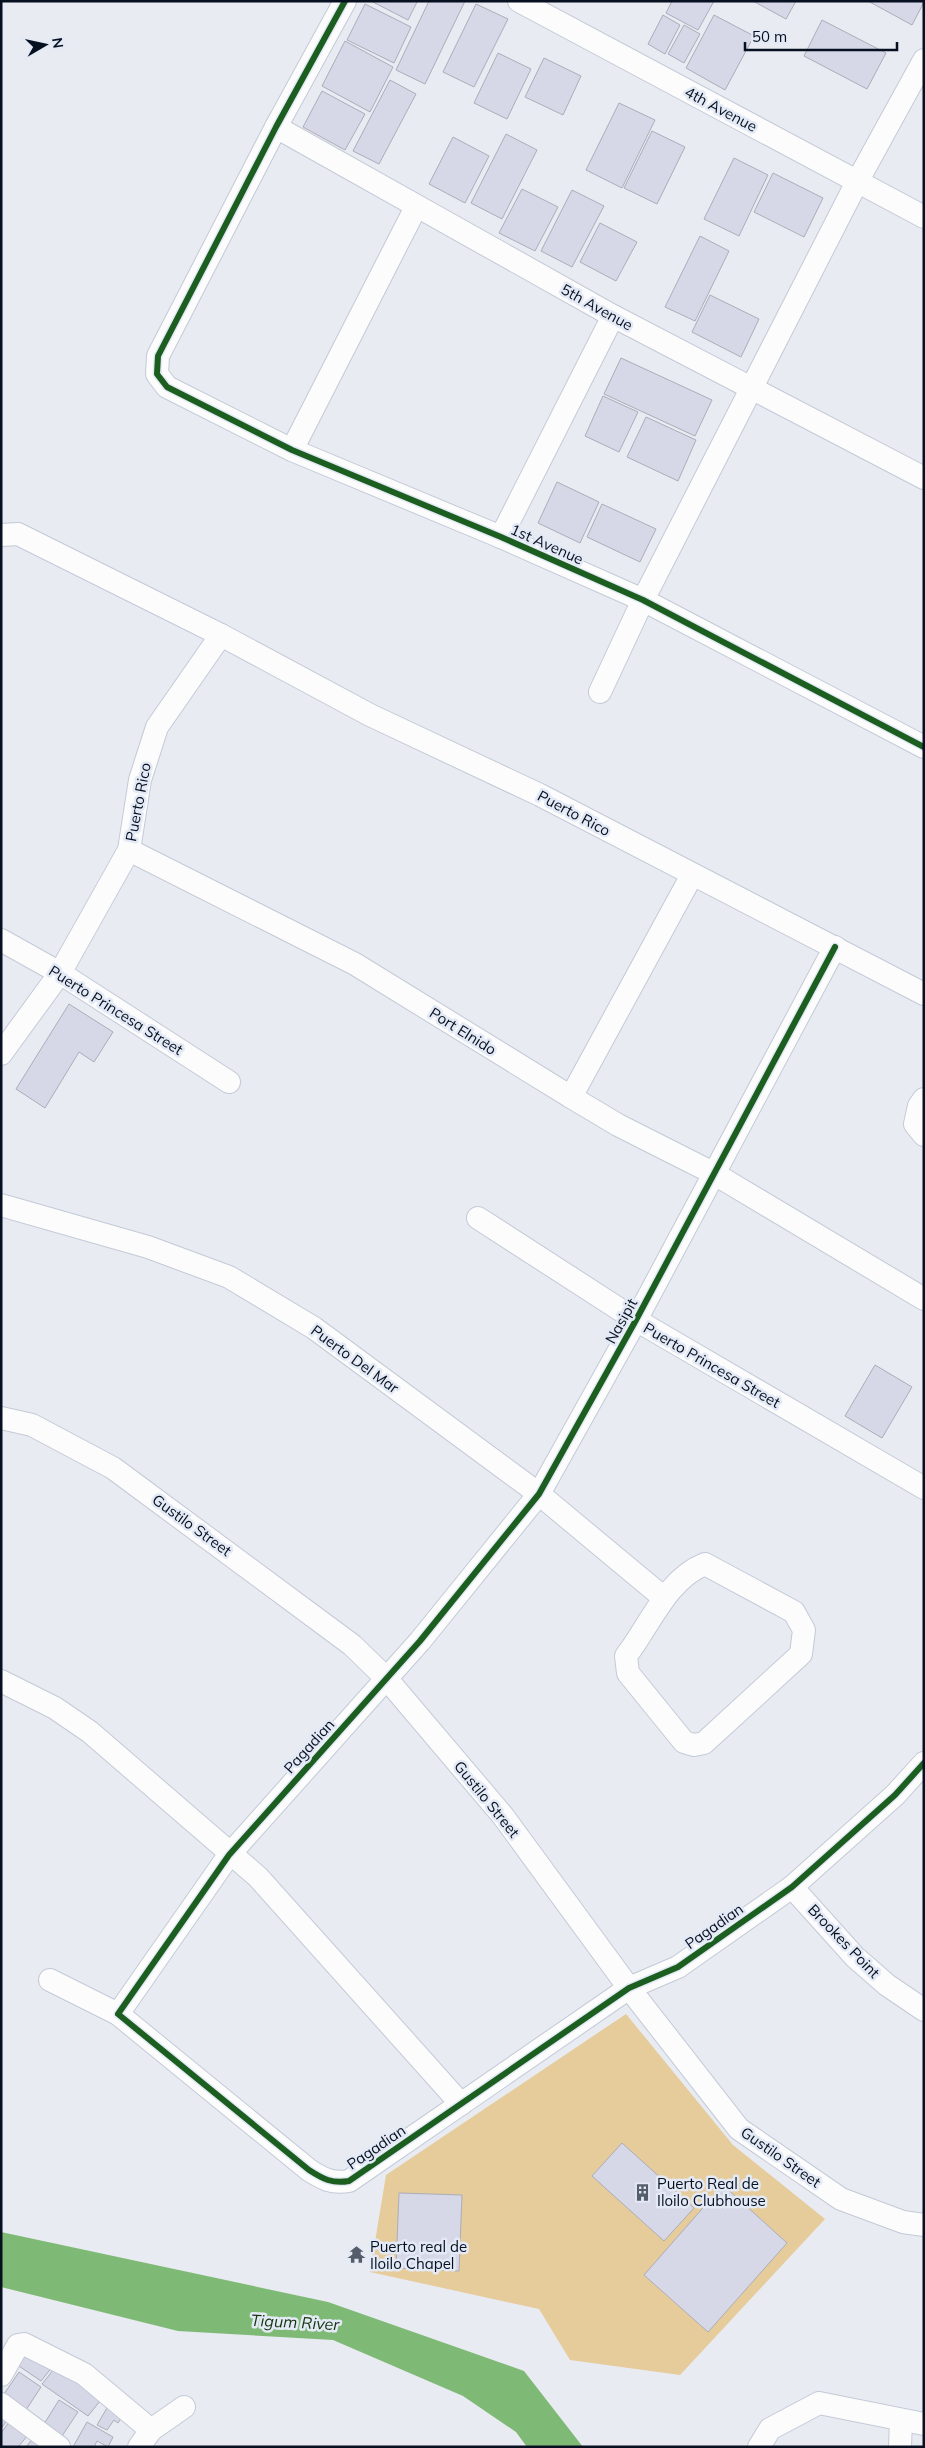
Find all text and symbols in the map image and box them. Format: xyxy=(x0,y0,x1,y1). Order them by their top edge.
north arrow xyxy=(20,20,70,70)
scale bar xyxy=(745,20,898,52)
text: 50 m xyxy=(752,27,787,46)
text: N xyxy=(48,36,68,50)
street label: 4th Avenue xyxy=(682,82,760,136)
street label: 5th Avenue xyxy=(558,279,636,335)
street label: 1st Avenue xyxy=(508,520,586,568)
street label: Puerto Rico xyxy=(121,761,155,843)
street label: Puerto Rico xyxy=(534,786,614,840)
street label: Puerto Princesa Street xyxy=(45,961,187,1059)
street label: Port Elnido xyxy=(426,1003,500,1059)
street label: Nasipit xyxy=(601,1295,641,1347)
street label: Puerto Princesa Street xyxy=(640,1318,784,1412)
street label: Puerto Del Mar xyxy=(307,1321,403,1398)
street label: Gustilo Street xyxy=(149,1490,235,1560)
street label: Pagadian xyxy=(280,1715,338,1777)
street label: Gustilo Street xyxy=(450,1757,524,1841)
street label: Pagadian xyxy=(681,1899,747,1953)
street label: Brookes Point xyxy=(804,1900,884,1982)
street label: Pagadian xyxy=(343,2120,409,2174)
street label: Gustilo Street xyxy=(737,2122,825,2192)
place label: Puerto Real de Iloilo Clubhouse xyxy=(657,2174,766,2210)
building icon: Puerto Real de Iloilo Clubhouse xyxy=(633,2182,653,2202)
place label: Puerto real de Iloilo Chapel xyxy=(370,2237,467,2273)
temple icon: Puerto real de Iloilo Chapel xyxy=(346,2245,366,2265)
water label: Tigum River xyxy=(250,2310,341,2334)

